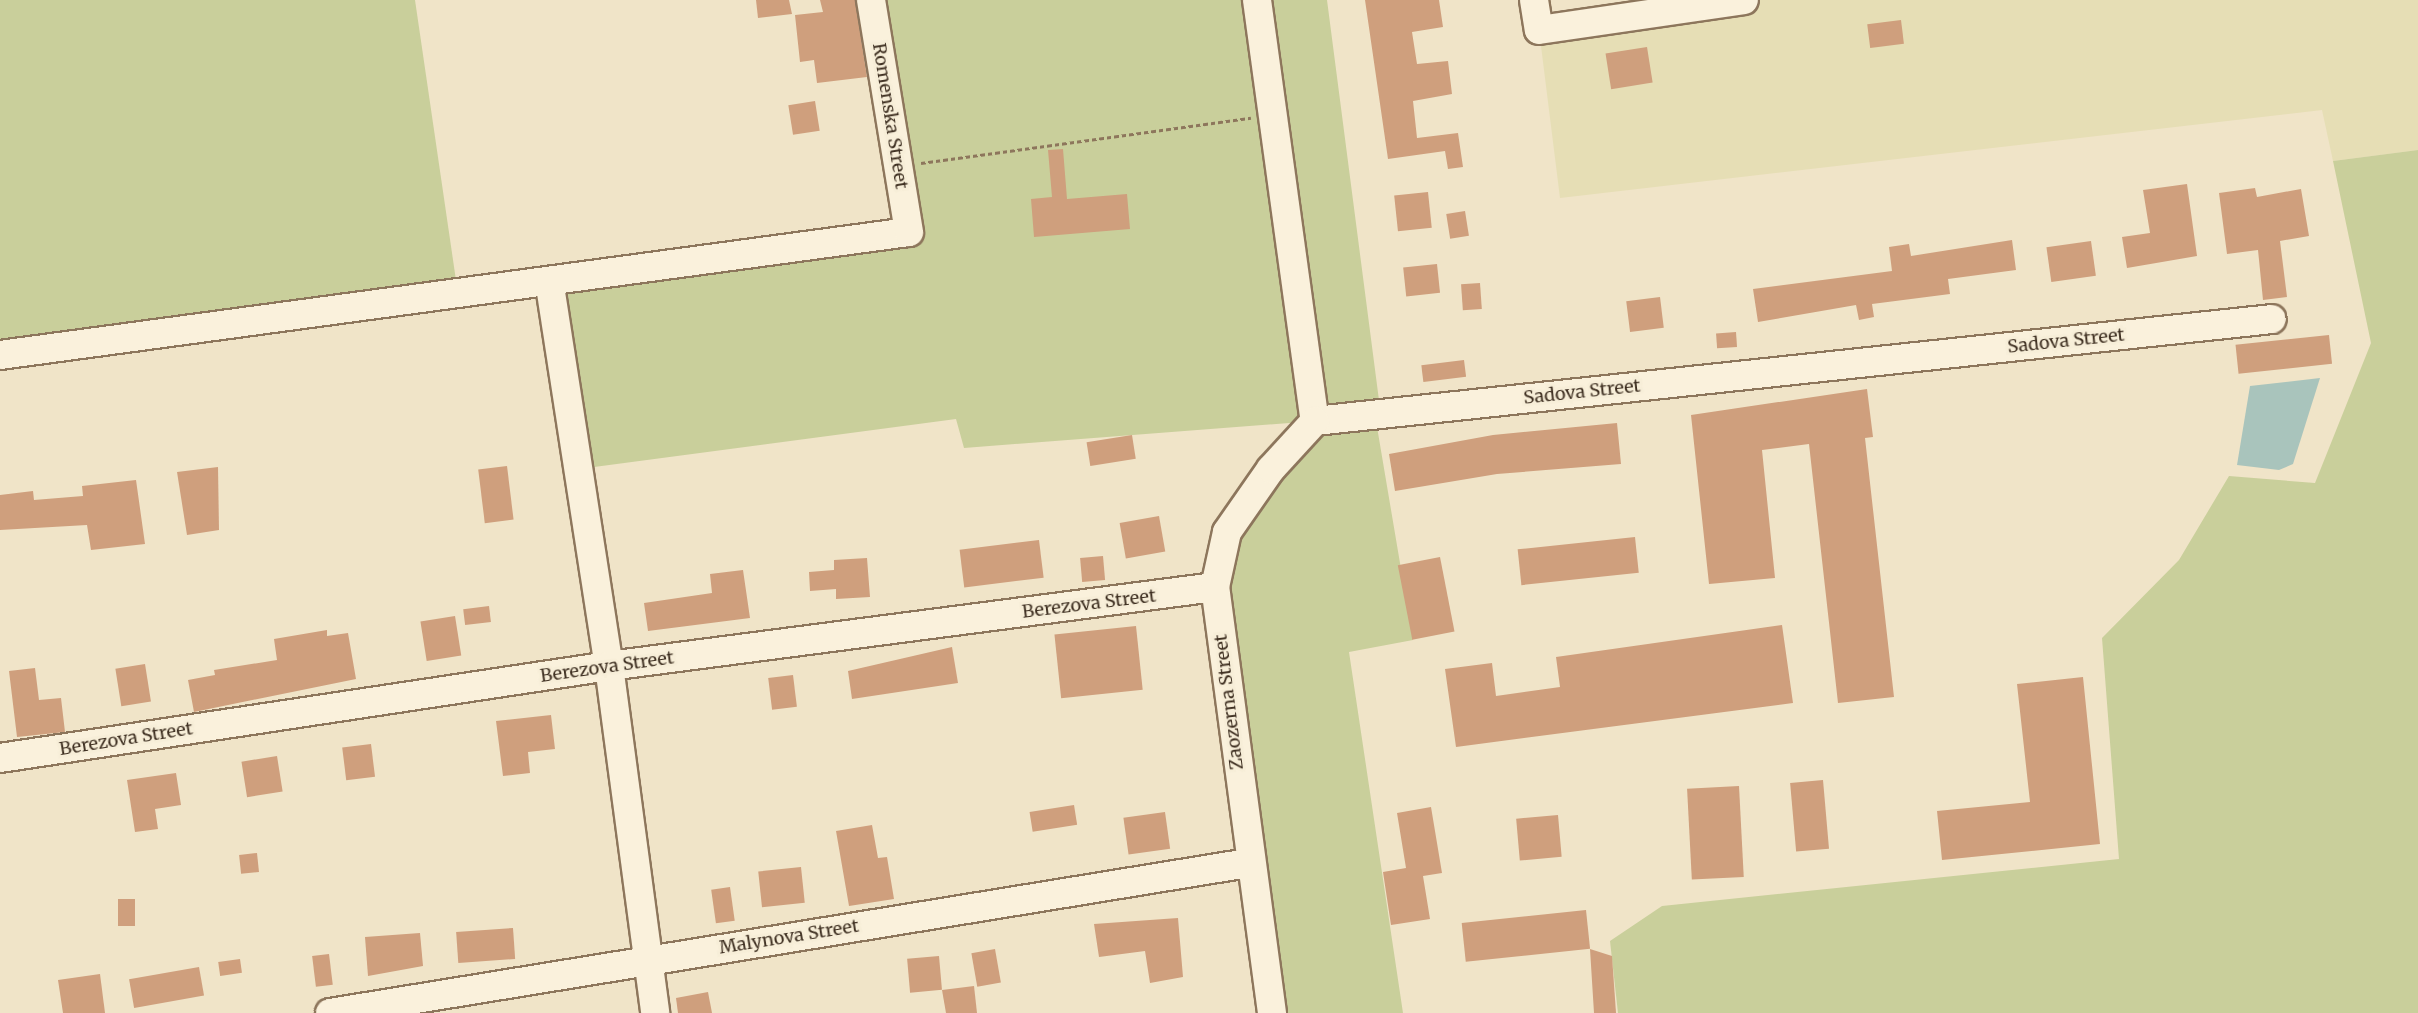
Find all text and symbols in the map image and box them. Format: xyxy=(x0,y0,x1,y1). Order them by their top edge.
street label: Romenska Street xyxy=(868,42,912,190)
street label: Sadova Street xyxy=(2006,324,2126,358)
street label: Sadova Street xyxy=(1522,375,1642,409)
street label: Berezova Street xyxy=(1021,585,1157,623)
street label: Zaozerna Street xyxy=(1210,633,1248,771)
street label: Berezova Street xyxy=(539,647,675,687)
street label: Berezova Street xyxy=(58,718,194,760)
street label: Malynova Street xyxy=(718,915,860,959)

